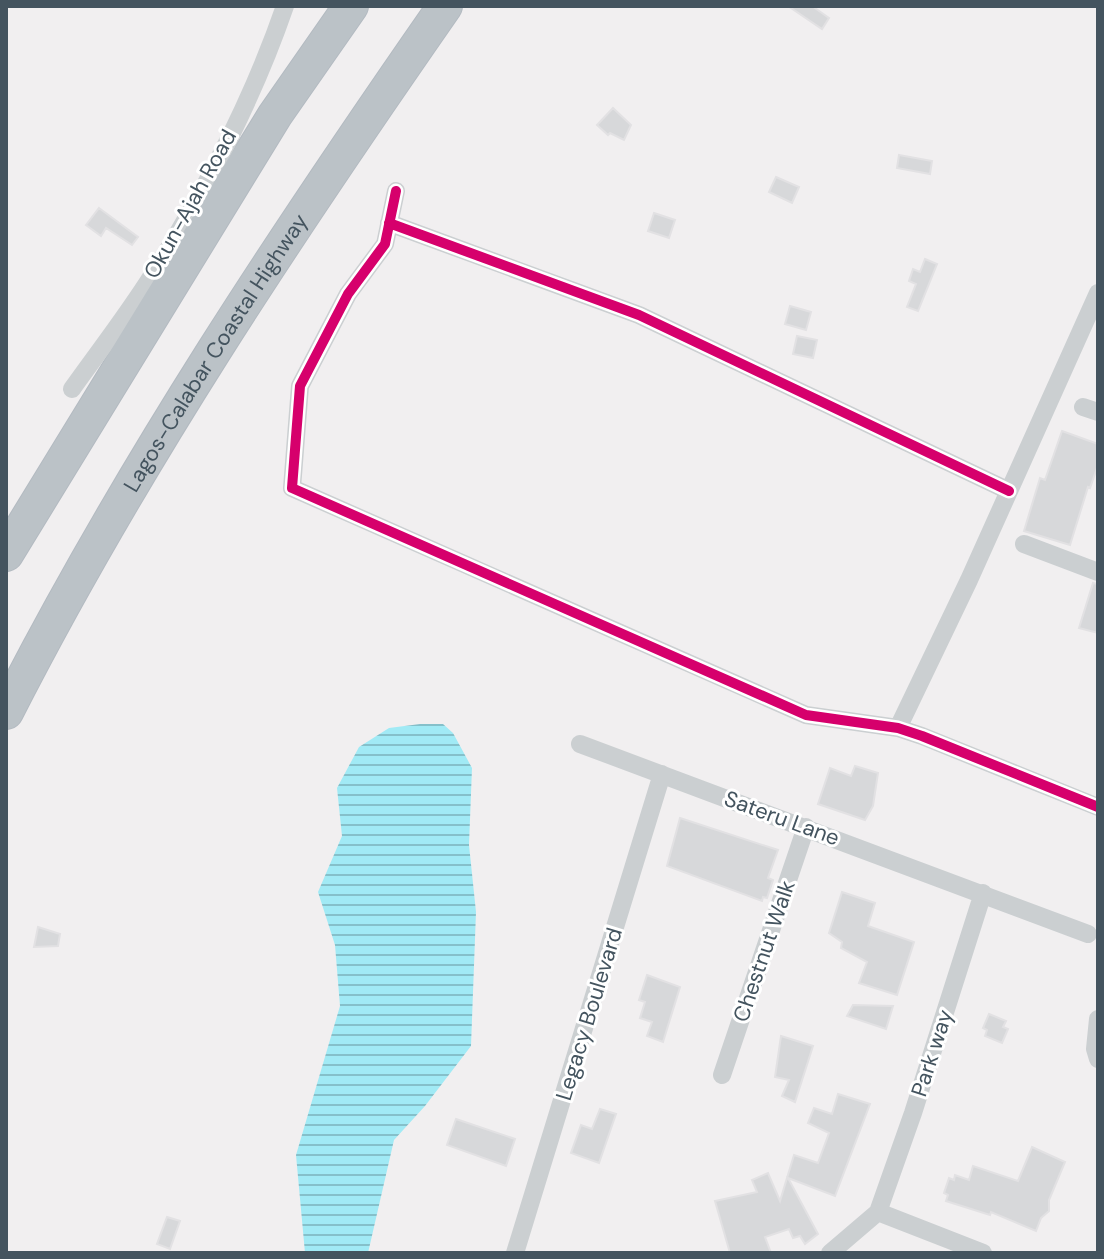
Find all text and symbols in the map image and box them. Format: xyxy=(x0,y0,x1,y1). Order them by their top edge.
street label: Okun-Ajah Road xyxy=(137,124,243,284)
street label: Lagos-Calabar Coastal Highway xyxy=(116,208,314,497)
street label: Sateru Lane xyxy=(720,784,844,852)
street label: Chestnut Walk xyxy=(726,876,802,1026)
street label: Legacy Boulevard xyxy=(549,924,629,1104)
street label: Park way xyxy=(904,1006,960,1100)

